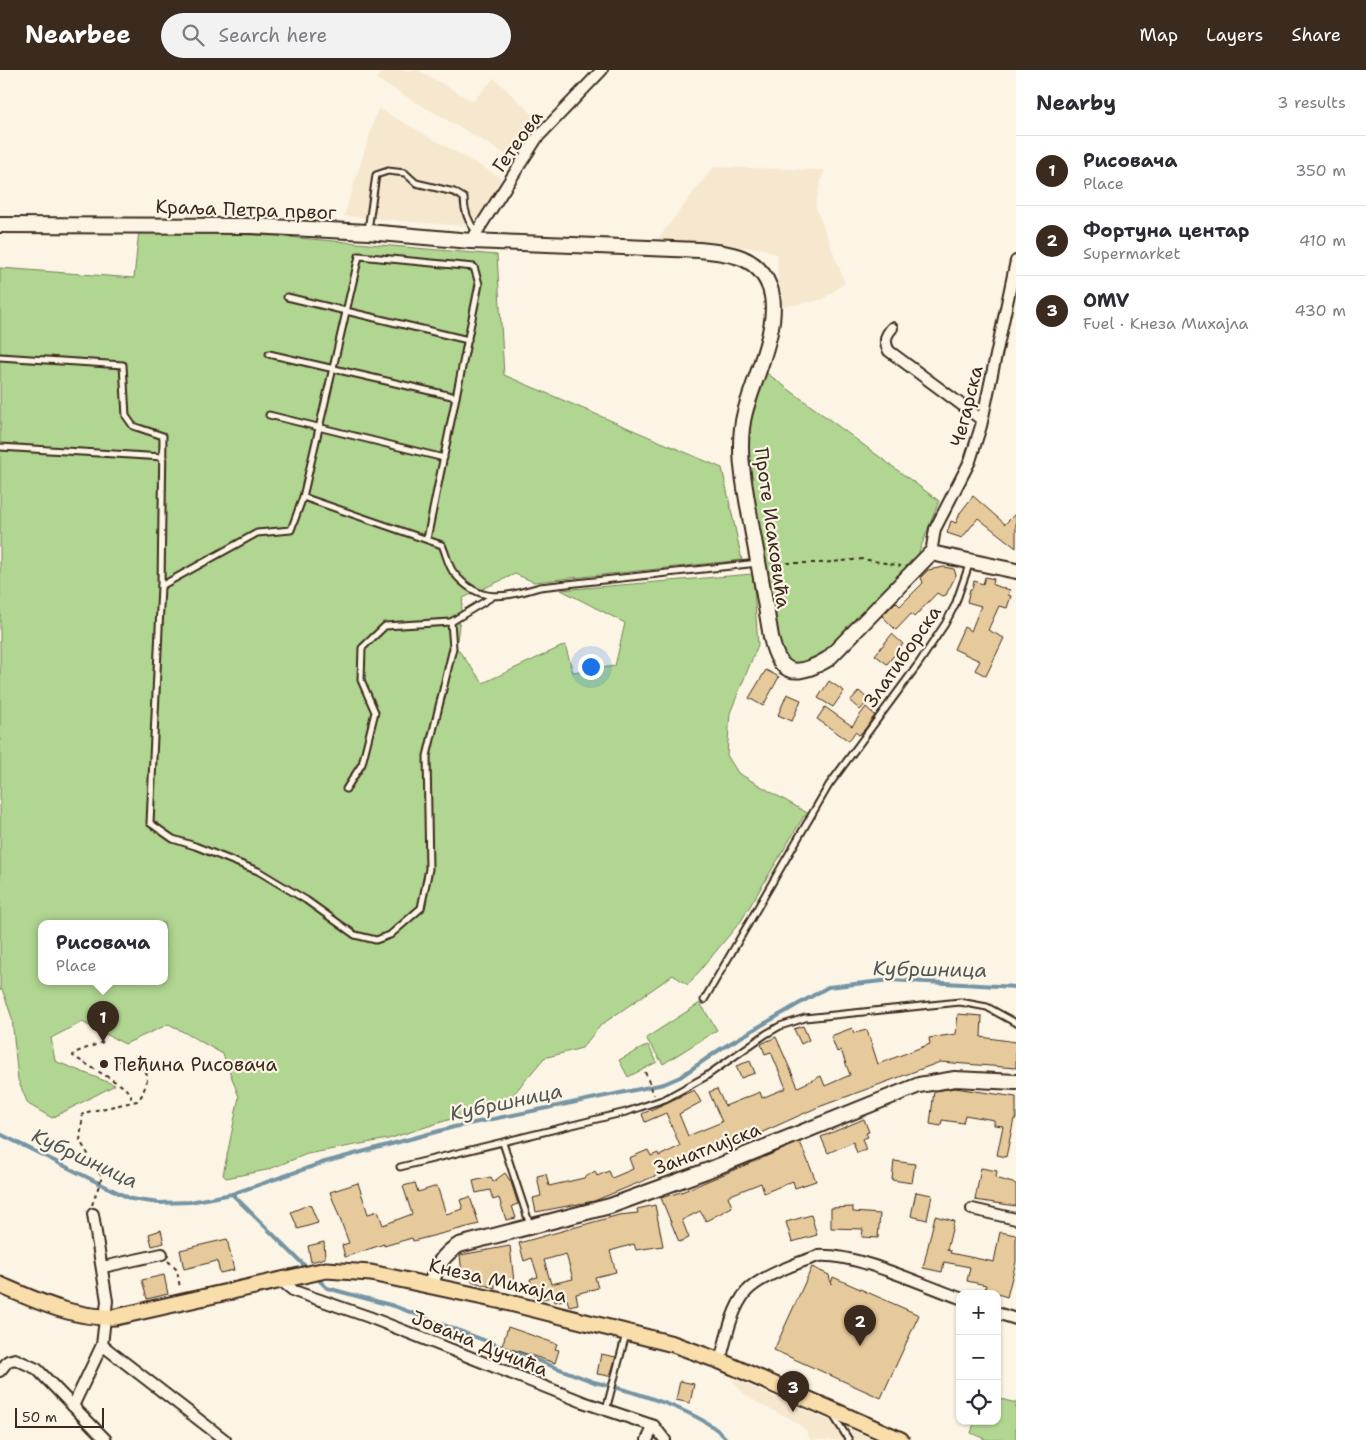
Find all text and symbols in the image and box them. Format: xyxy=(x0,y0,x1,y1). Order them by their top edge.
search box xyxy=(161,13,511,58)
text: Nearbee xyxy=(25,19,131,51)
icon: search xyxy=(179,21,207,49)
text: Search here xyxy=(219,23,327,48)
text: Map xyxy=(1140,23,1178,47)
text: Layers xyxy=(1206,23,1263,47)
text: Share xyxy=(1291,23,1341,47)
text: Nearby xyxy=(1036,89,1116,117)
text: 3 results xyxy=(1277,92,1346,113)
street label: Гетеова xyxy=(487,105,548,177)
text: Рисовача xyxy=(1083,148,1177,173)
text: 1 xyxy=(1048,160,1056,181)
text: 350 m xyxy=(1295,160,1346,181)
text: Place xyxy=(1083,173,1124,194)
street label: Краља Петра првог xyxy=(155,194,337,225)
text: Фортуна центар xyxy=(1083,218,1249,243)
text: 2 xyxy=(1046,230,1058,251)
text: 410 m xyxy=(1299,230,1346,251)
text: Supermarket xyxy=(1083,243,1180,264)
text: OMV xyxy=(1083,288,1129,313)
text: 3 xyxy=(1046,300,1058,321)
text: 430 m xyxy=(1295,300,1346,321)
text: Fuel · Кнеза Михајла xyxy=(1083,313,1249,334)
street label: Чегарска xyxy=(944,363,989,449)
street label: Проте Исаковића xyxy=(749,446,796,610)
street label: Златиборска xyxy=(858,600,947,712)
your location xyxy=(578,654,604,680)
popup xyxy=(38,920,168,985)
text: Рисовача xyxy=(56,930,150,955)
text: Place xyxy=(56,955,97,976)
water label: Кубршница xyxy=(873,955,987,983)
pin: 1 xyxy=(87,1001,119,1042)
place label: Пећина Рисовача xyxy=(114,1052,277,1077)
marker: Пећина Рисовача xyxy=(98,1058,110,1070)
water label: Кубршница xyxy=(447,1077,565,1127)
street label: Занатлијска xyxy=(650,1117,764,1180)
water label: Кубршница xyxy=(28,1122,142,1194)
street label: Кнеза Михајла xyxy=(426,1252,570,1309)
map controls xyxy=(956,1290,1001,1425)
button: + xyxy=(956,1290,1001,1335)
street label: Јована Дучића xyxy=(408,1305,552,1382)
pin: 2 xyxy=(844,1305,876,1346)
button: − xyxy=(956,1335,1001,1380)
pin: 3 xyxy=(777,1371,809,1412)
button: locate xyxy=(956,1380,1001,1425)
scale bar xyxy=(15,1405,104,1428)
text: 50 m xyxy=(22,1408,57,1426)

